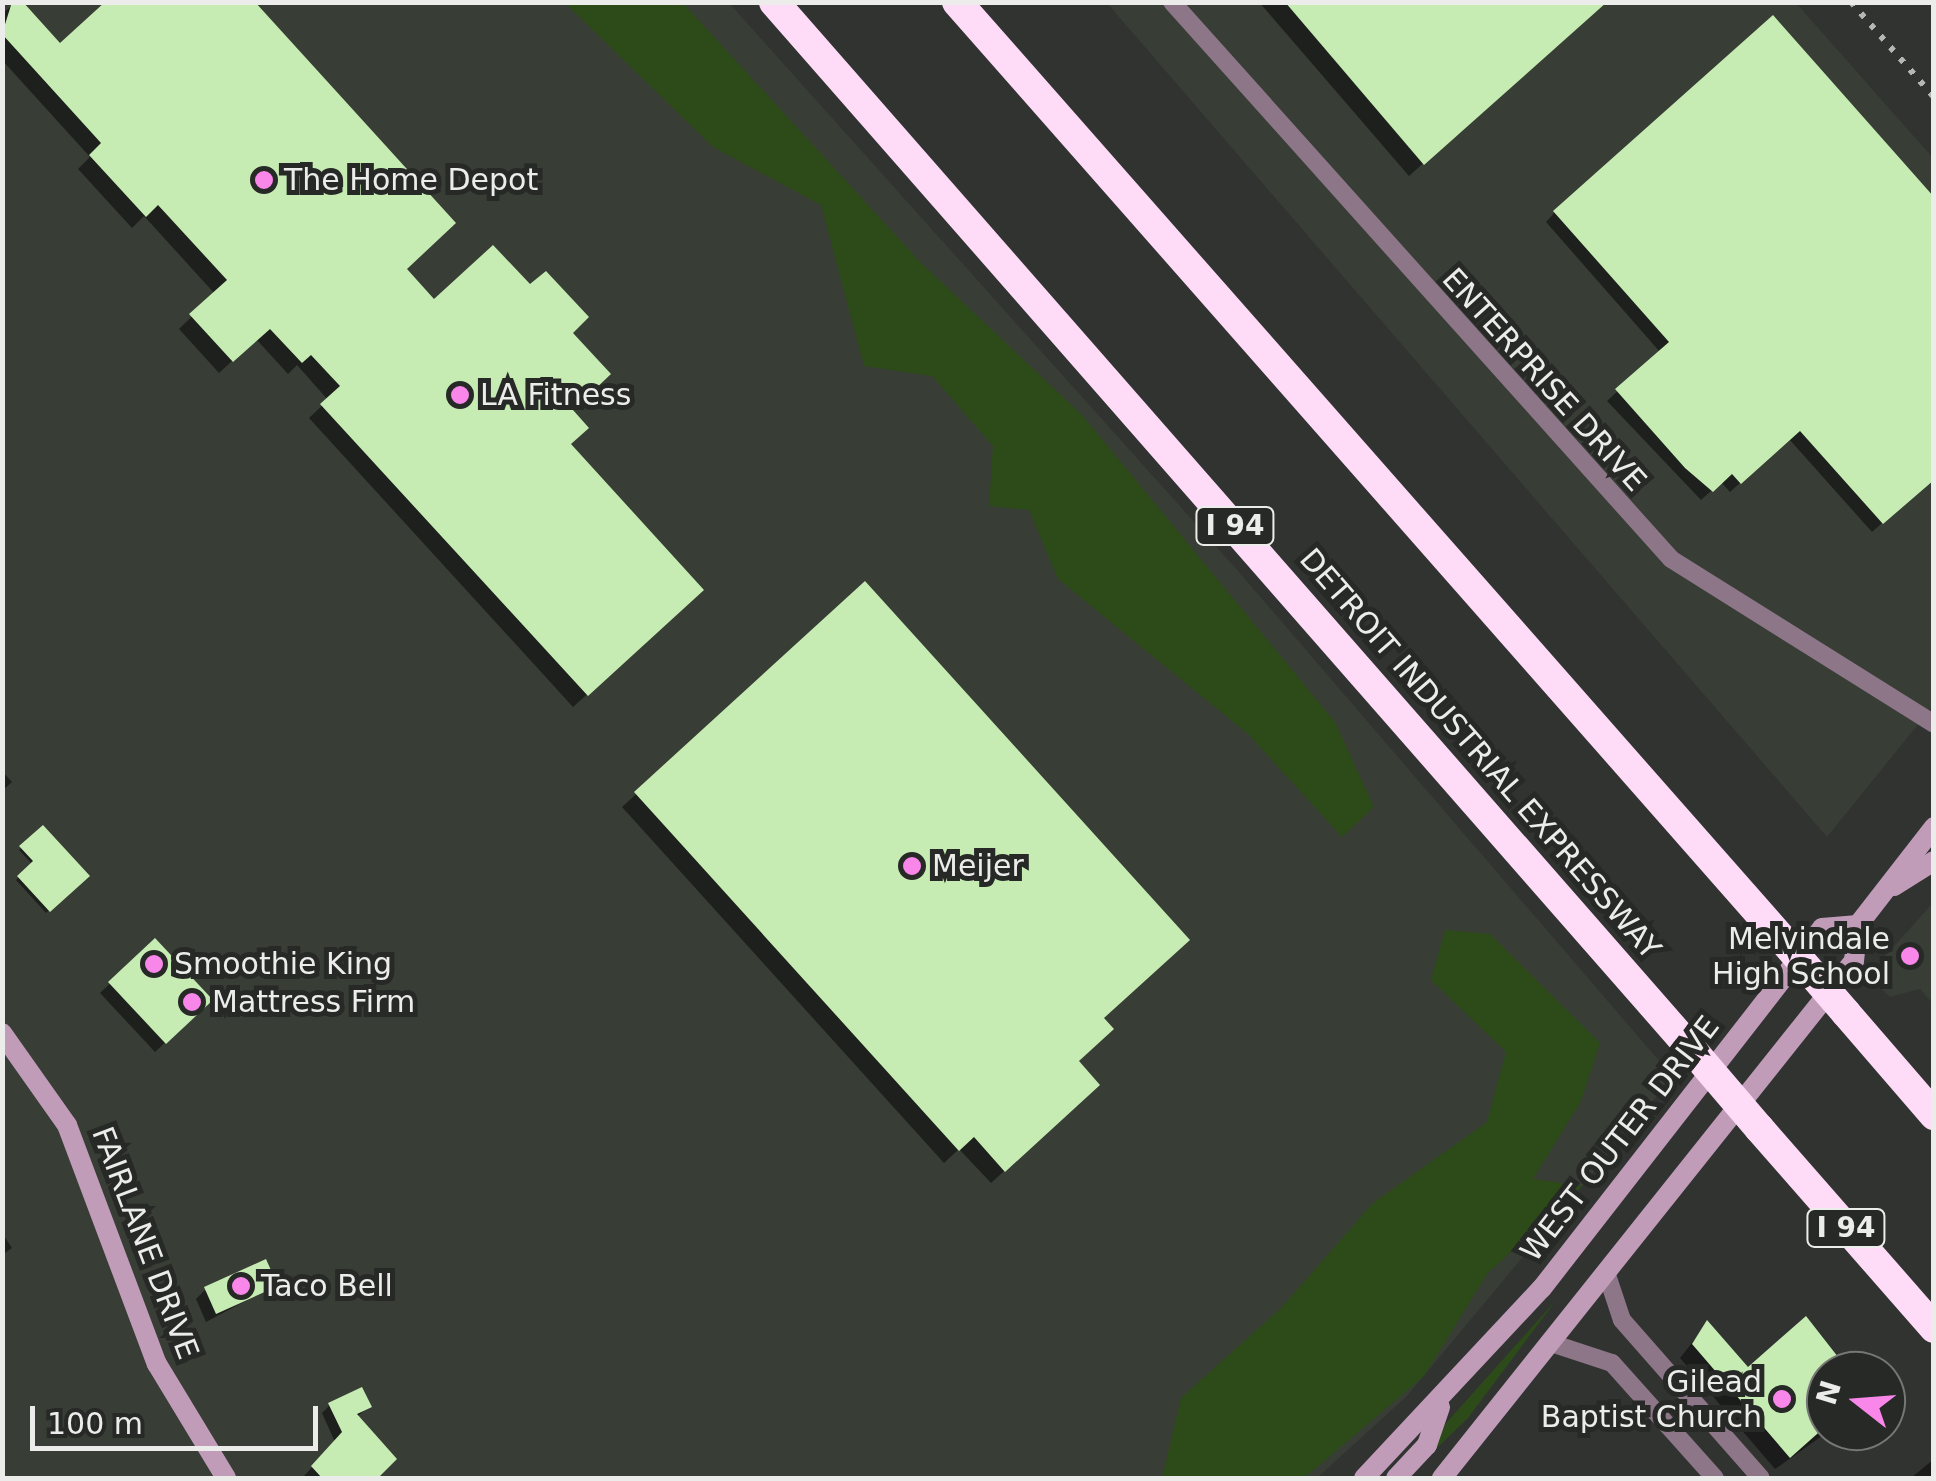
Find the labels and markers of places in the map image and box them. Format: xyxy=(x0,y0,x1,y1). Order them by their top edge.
place label: The Home Depot xyxy=(284,162,538,198)
marker: The Home Depot xyxy=(253,169,275,191)
place label: LA Fitness xyxy=(480,377,631,413)
marker: LA Fitness xyxy=(449,384,471,406)
place label: Meijer xyxy=(932,848,1024,884)
marker: Meijer xyxy=(901,855,923,877)
place label: Melvindale High School xyxy=(1712,921,1890,992)
marker: Melvindale High School xyxy=(1899,945,1921,967)
place label: Smoothie King xyxy=(174,946,392,982)
marker: Smoothie King xyxy=(143,953,165,975)
place label: Mattress Firm xyxy=(212,984,415,1020)
marker: Mattress Firm xyxy=(181,991,203,1013)
place label: Taco Bell xyxy=(261,1268,393,1304)
marker: Taco Bell xyxy=(230,1275,252,1297)
place label: Gilead Baptist Church xyxy=(1541,1364,1762,1434)
marker: Gilead Baptist Church xyxy=(1771,1388,1793,1410)

